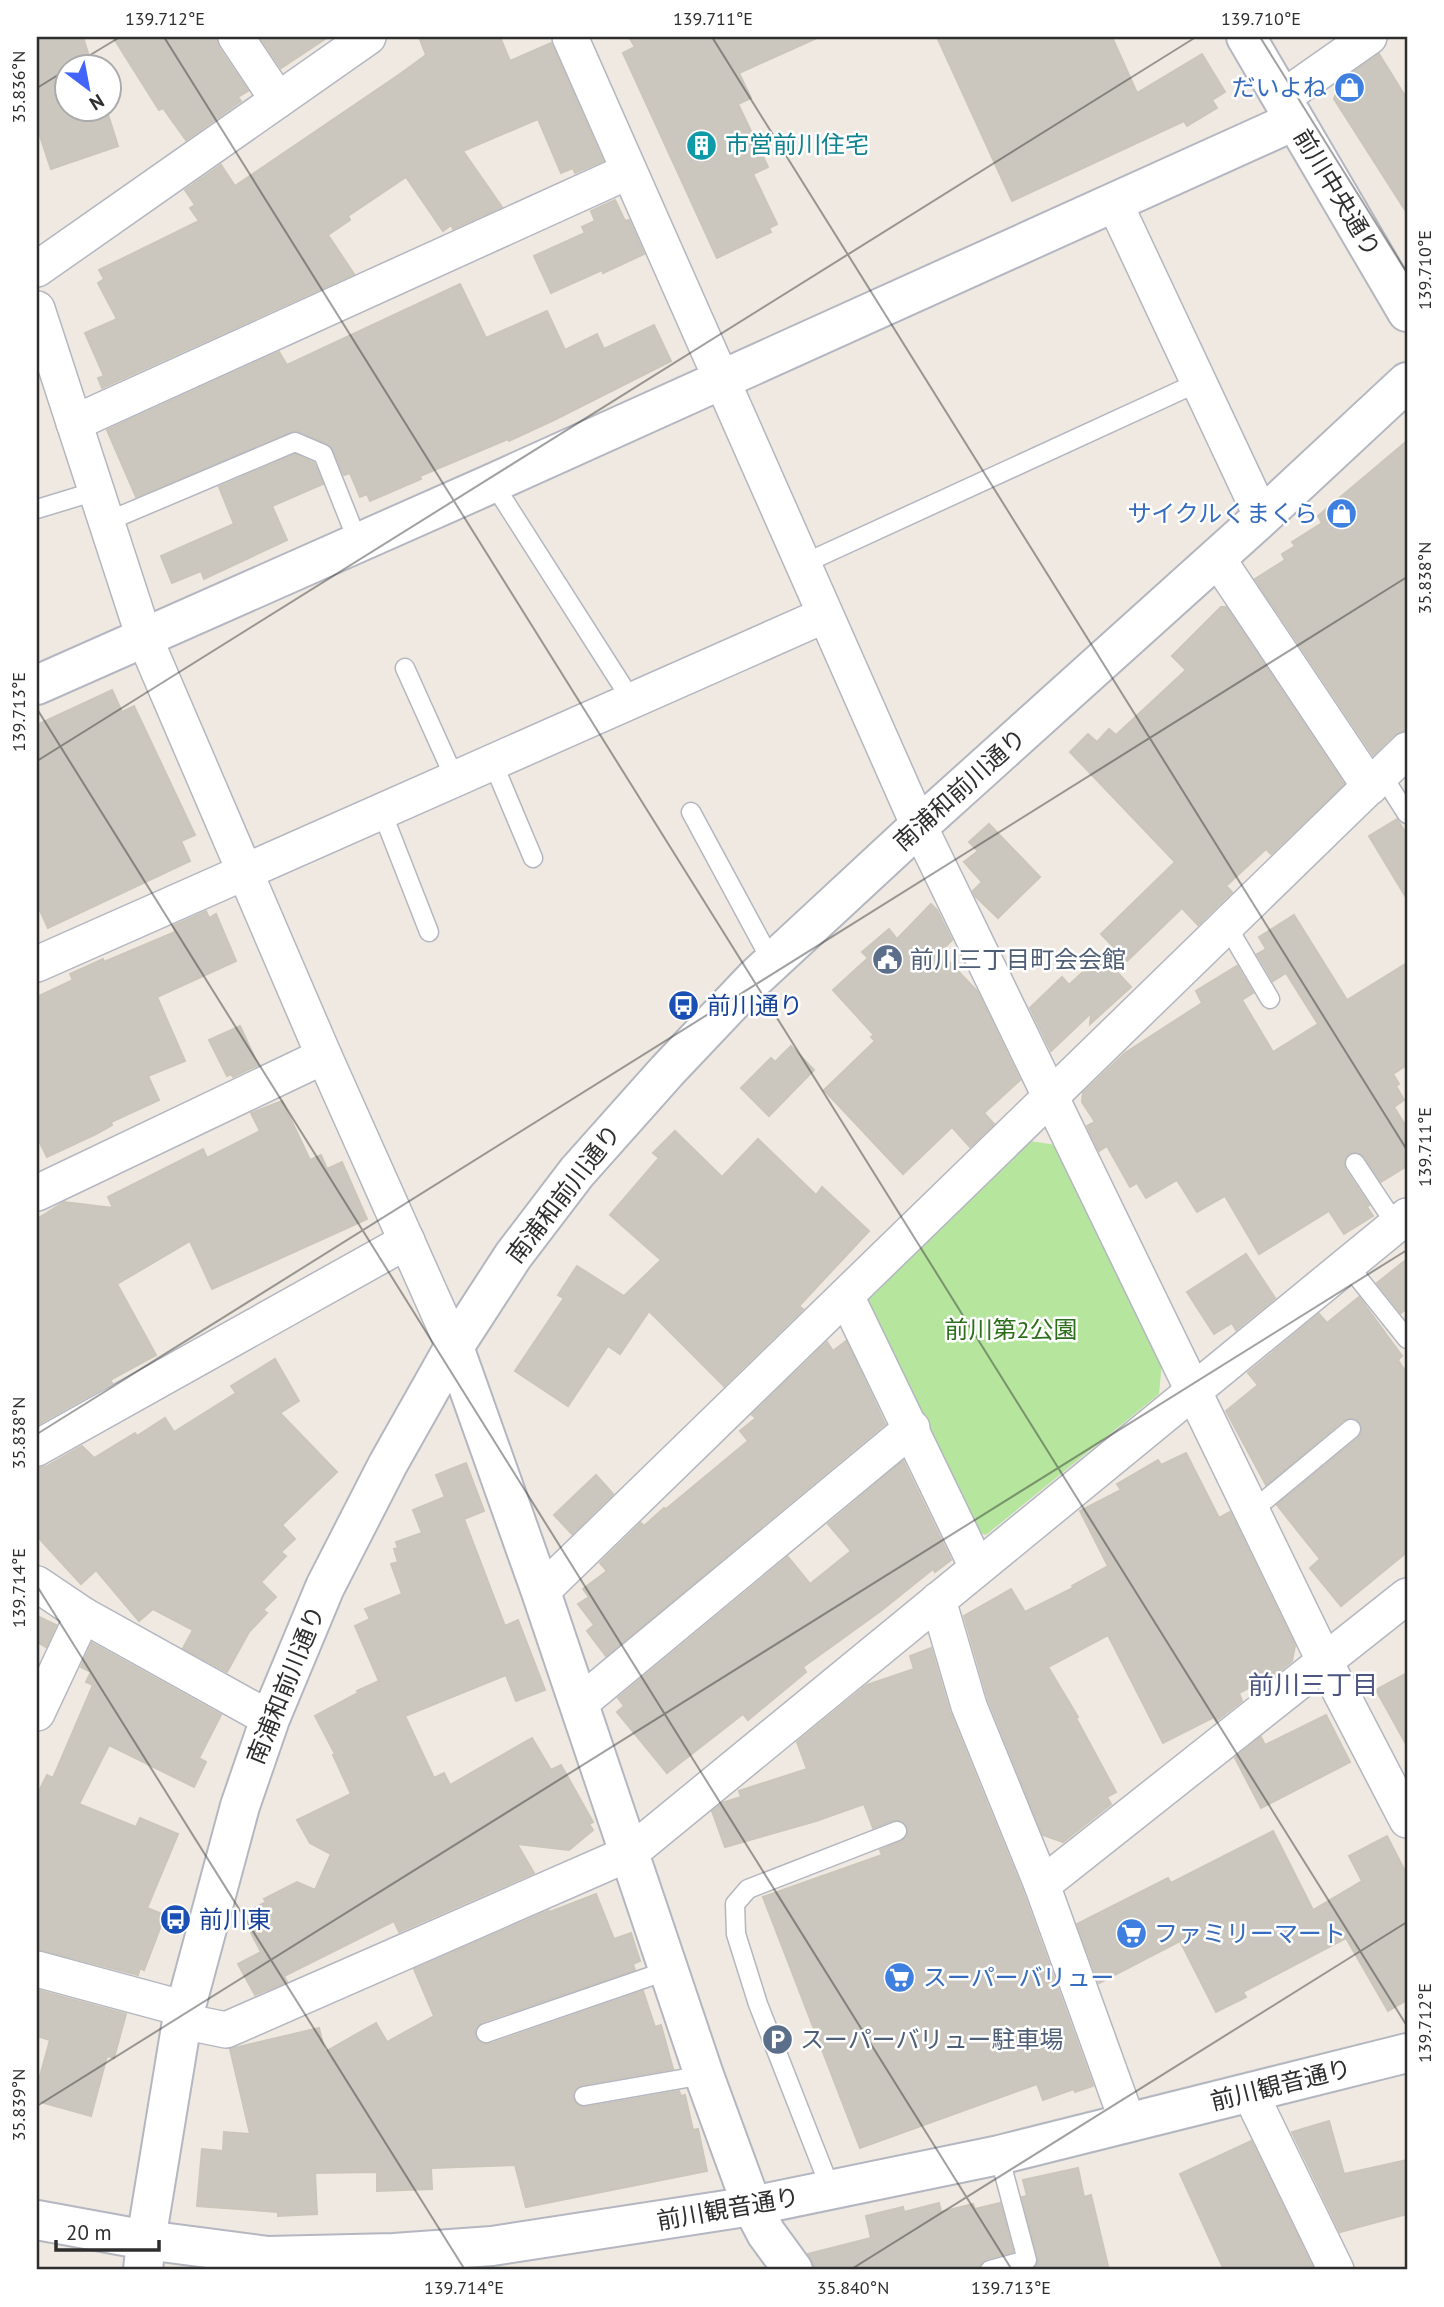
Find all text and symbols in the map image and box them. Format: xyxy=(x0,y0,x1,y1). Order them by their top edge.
text: 139.712°E xyxy=(125,7,205,30)
text: 139.711°E xyxy=(673,7,753,30)
text: 139.710°E xyxy=(1221,7,1301,30)
text: 35.836°N xyxy=(7,51,30,123)
north arrow xyxy=(52,52,122,122)
shop icon: だいよね xyxy=(1333,71,1367,105)
place label: だいよね xyxy=(1231,72,1327,103)
text: N xyxy=(85,89,109,116)
street label: 前川中央通り xyxy=(1287,123,1388,262)
building icon: 市営前川住宅 xyxy=(685,128,719,162)
place label: 市営前川住宅 xyxy=(725,129,869,160)
text: 139.710°E xyxy=(1413,230,1436,310)
shop icon: サイクルくまくら xyxy=(1324,497,1358,531)
place label: サイクルくまくら xyxy=(1127,498,1318,529)
text: 35.838°N xyxy=(1413,542,1436,614)
text: 139.713°E xyxy=(7,672,30,752)
street label: 南浦和前川通り xyxy=(887,722,1032,857)
public building icon: 前川三丁目町会会館 xyxy=(870,943,904,977)
place label: 前川三丁目町会会館 xyxy=(910,944,1126,975)
bus stop icon: 前川通り xyxy=(667,989,701,1023)
place label: 前川通り xyxy=(707,990,803,1021)
text: 139.711°E xyxy=(1413,1107,1436,1187)
street label: 南浦和前川通り xyxy=(500,1118,628,1269)
park label: 前川第2公園 xyxy=(944,1314,1078,1345)
text: 35.838°N xyxy=(7,1397,30,1469)
text: 139.714°E xyxy=(7,1548,30,1628)
street label: 南浦和前川通り xyxy=(240,1601,331,1769)
district label: 前川三丁目 xyxy=(1248,1668,1378,1701)
bus stop icon: 前川東 xyxy=(159,1903,193,1937)
place label: 前川東 xyxy=(199,1904,271,1935)
supermarket icon: ファミリーマート xyxy=(1114,1917,1148,1951)
place label: ファミリーマート xyxy=(1154,1918,1346,1949)
supermarket icon: スーパーバリュー xyxy=(883,1961,917,1995)
place label: スーパーバリュー xyxy=(923,1962,1115,1993)
text: 139.712°E xyxy=(1413,1983,1436,2063)
parking icon: スーパーバリュー駐車場 xyxy=(760,2023,794,2057)
place label: スーパーバリュー駐車場 xyxy=(800,2024,1064,2055)
street label: 前川観音通り xyxy=(1207,2052,1354,2117)
text: 35.839°N xyxy=(7,2069,30,2141)
street label: 前川観音通り xyxy=(654,2181,802,2236)
scale bar xyxy=(56,2209,159,2253)
text: 20 m xyxy=(66,2219,112,2246)
text: 139.714°E xyxy=(424,2276,504,2299)
text: 35.840°N xyxy=(817,2276,889,2299)
text: 139.713°E xyxy=(971,2276,1051,2299)

